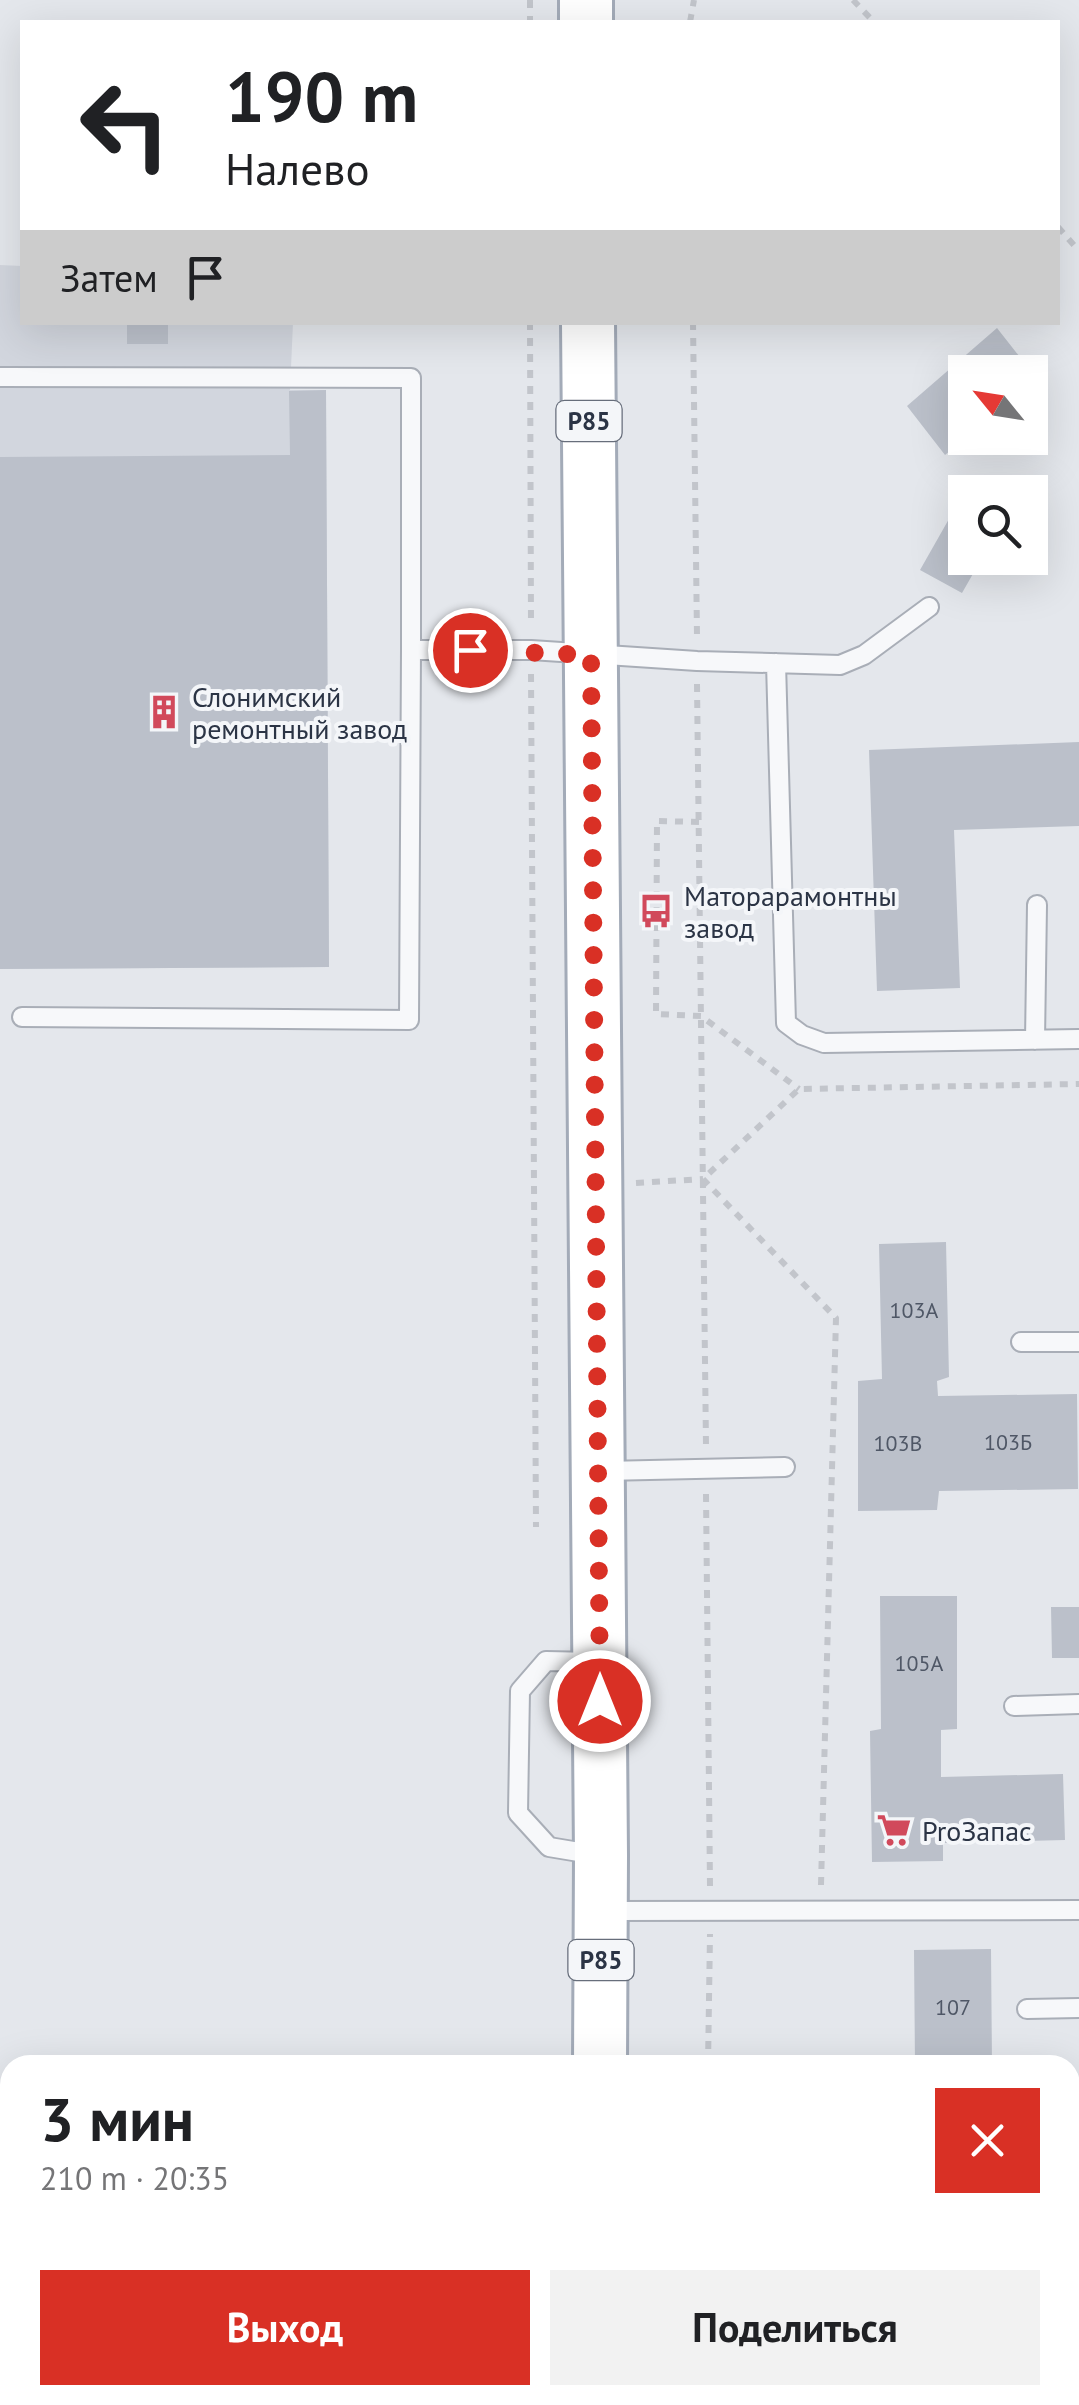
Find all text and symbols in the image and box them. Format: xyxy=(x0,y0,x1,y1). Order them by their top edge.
text: 190 m xyxy=(225,51,418,141)
icon: left xyxy=(60,60,190,190)
text: Налево xyxy=(225,139,370,197)
icon: arrive xyxy=(178,250,233,305)
text: Затем xyxy=(60,253,158,302)
north arrow xyxy=(948,355,1048,455)
map controls xyxy=(948,355,1048,575)
road number: Р85 xyxy=(556,401,622,441)
button: search xyxy=(948,475,1048,575)
pin xyxy=(428,608,513,693)
icon: arrive xyxy=(443,623,498,678)
place label: Слонимский ремонтный завод xyxy=(192,678,407,747)
building icon: Слонимский ремонтный завод xyxy=(145,693,183,731)
place label: Маторарамонтны завод xyxy=(684,877,897,946)
bus stop icon: Маторарамонтны завод xyxy=(637,892,675,930)
house number: 103А xyxy=(890,1296,939,1324)
house number: 103Б xyxy=(984,1428,1032,1456)
house number: 103В xyxy=(874,1429,922,1457)
position arrow xyxy=(548,1649,652,1753)
house number: 105А xyxy=(895,1649,944,1677)
supermarket icon: ProЗапас xyxy=(875,1811,913,1849)
place label: ProЗапас xyxy=(922,1812,1032,1849)
road number: Р85 xyxy=(568,1940,634,1980)
house number: 107 xyxy=(935,1993,971,2021)
text: 3 мин xyxy=(40,2080,194,2158)
button: close xyxy=(935,2088,1040,2193)
text: 210 m · 20:35 xyxy=(40,2157,229,2199)
button: Выход xyxy=(40,2270,530,2385)
button: Поделиться xyxy=(550,2270,1040,2385)

